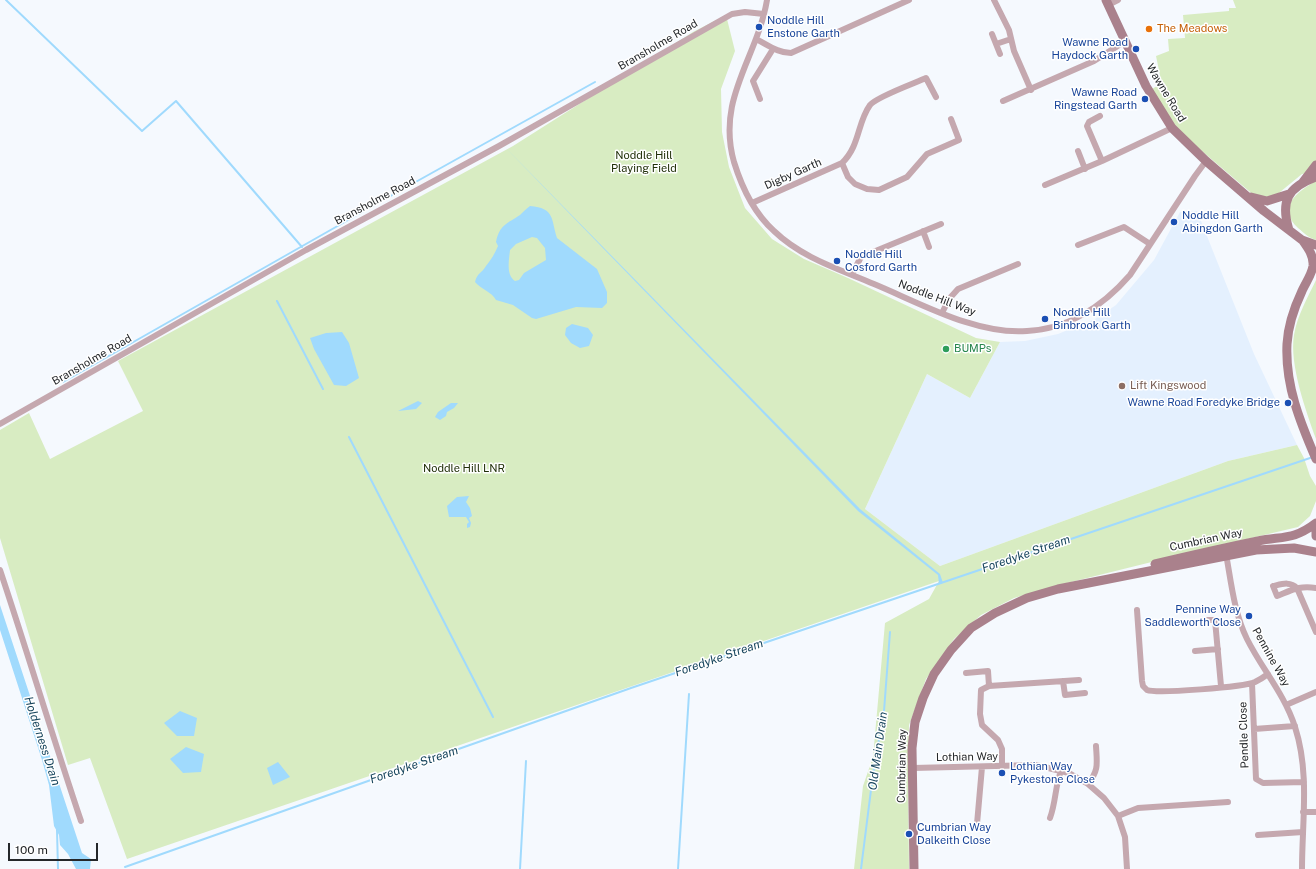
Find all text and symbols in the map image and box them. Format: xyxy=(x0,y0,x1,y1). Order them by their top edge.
place label: Noddle Hill Enstone Garth xyxy=(767,14,840,40)
street label: Bransholme Road xyxy=(616,17,700,73)
marker: Noddle Hill Enstone Garth xyxy=(754,22,764,32)
place label: The Meadows xyxy=(1157,22,1227,36)
marker: The Meadows xyxy=(1144,24,1154,34)
place label: Wawne Road Haydock Garth xyxy=(1051,36,1128,62)
marker: Wawne Road Haydock Garth xyxy=(1131,44,1141,54)
street label: Wawne Road xyxy=(1143,61,1189,125)
place label: Wawne Road Ringstead Garth xyxy=(1054,86,1137,112)
marker: Wawne Road Ringstead Garth xyxy=(1140,94,1150,104)
park label: Noddle Hill Playing Field xyxy=(611,149,677,175)
street label: Digby Garth xyxy=(762,156,824,192)
street label: Bransholme Road xyxy=(332,174,418,228)
place label: Noddle Hill Abingdon Garth xyxy=(1182,209,1263,235)
marker: Noddle Hill Abingdon Garth xyxy=(1169,217,1179,227)
place label: Noddle Hill Cosford Garth xyxy=(845,248,917,274)
marker: Noddle Hill Cosford Garth xyxy=(832,256,842,266)
street label: Noddle Hill Way xyxy=(896,277,978,319)
place label: Noddle Hill Binbrook Garth xyxy=(1053,306,1130,332)
marker: Noddle Hill Binbrook Garth xyxy=(1040,314,1050,324)
street label: Bransholme Road xyxy=(50,332,134,388)
place label: BUMPs xyxy=(954,342,991,356)
marker: BUMPs xyxy=(941,344,951,354)
place label: Lift Kingswood xyxy=(1130,379,1206,393)
marker: Lift Kingswood xyxy=(1117,381,1127,391)
place label: Wawne Road Foredyke Bridge xyxy=(1127,396,1280,410)
marker: Wawne Road Foredyke Bridge xyxy=(1283,398,1293,408)
park label: Noddle Hill LNR xyxy=(423,462,505,476)
street label: Cumbrian Way xyxy=(1168,526,1244,554)
water label: Foredyke Stream xyxy=(980,532,1072,576)
place label: Pennine Way Saddleworth Close xyxy=(1144,603,1241,629)
marker: Pennine Way Saddleworth Close xyxy=(1244,611,1254,621)
street label: Pennine Way xyxy=(1249,625,1293,689)
water label: Foredyke Stream xyxy=(673,636,765,680)
water label: Holderness Drain xyxy=(21,695,63,787)
street label: Pendle Close xyxy=(1236,701,1252,769)
water label: Old Main Drain xyxy=(865,711,891,791)
street label: Cumbrian Way xyxy=(895,729,909,803)
water label: Foredyke Stream xyxy=(368,743,460,787)
street label: Lothian Way xyxy=(936,750,998,764)
place label: Lothian Way Pykestone Close xyxy=(1010,760,1095,786)
marker: Lothian Way Pykestone Close xyxy=(997,768,1007,778)
place label: Cumbrian Way Dalkeith Close xyxy=(917,821,991,847)
marker: Cumbrian Way Dalkeith Close xyxy=(904,829,914,839)
scale bar xyxy=(10,835,100,861)
text: 100 m xyxy=(15,843,48,857)

